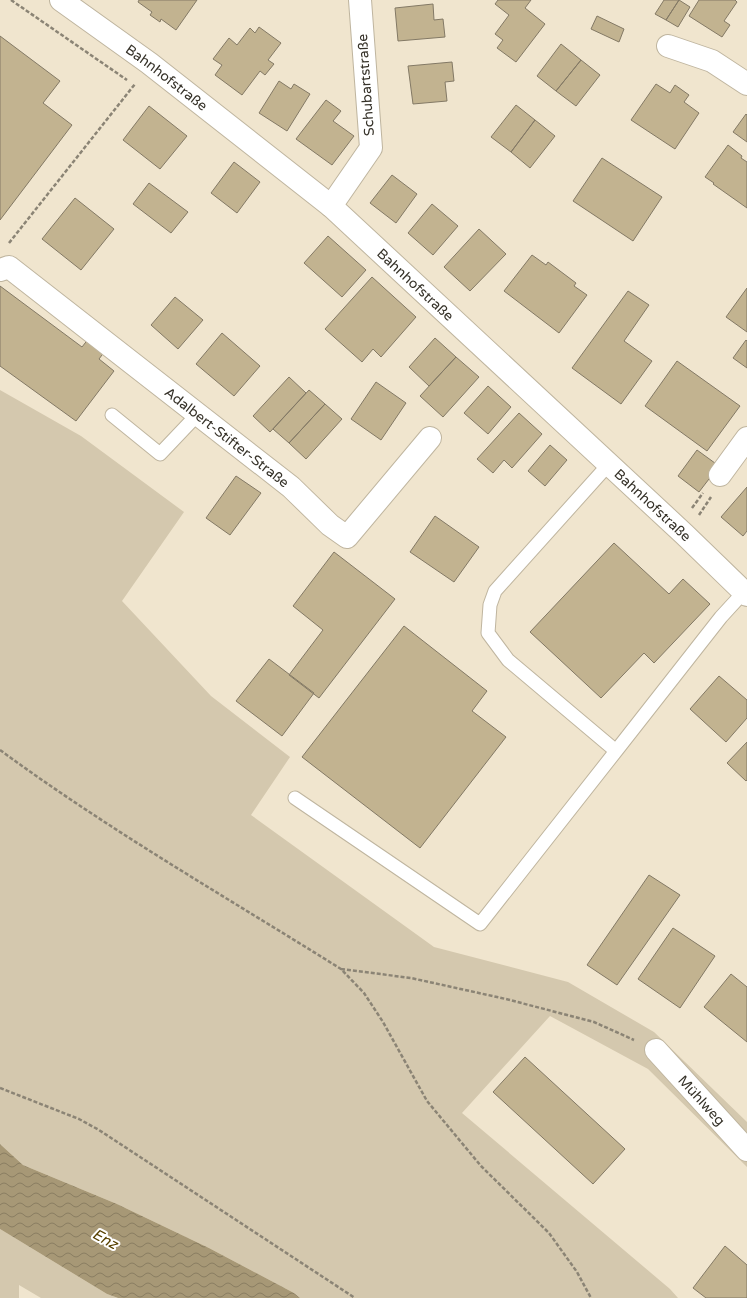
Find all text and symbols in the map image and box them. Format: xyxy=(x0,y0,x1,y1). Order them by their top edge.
street label: Schubartstraße xyxy=(354,33,378,137)
street label: Bahnhofstraße xyxy=(122,41,211,114)
street label: Bahnhofstraße xyxy=(374,245,457,324)
street label: Adalbert-Stifter-Straße xyxy=(161,383,293,491)
street label: Bahnhofstraße xyxy=(611,465,695,545)
street label: Mühlweg xyxy=(675,1072,729,1129)
water label: Enz xyxy=(89,1225,122,1254)

